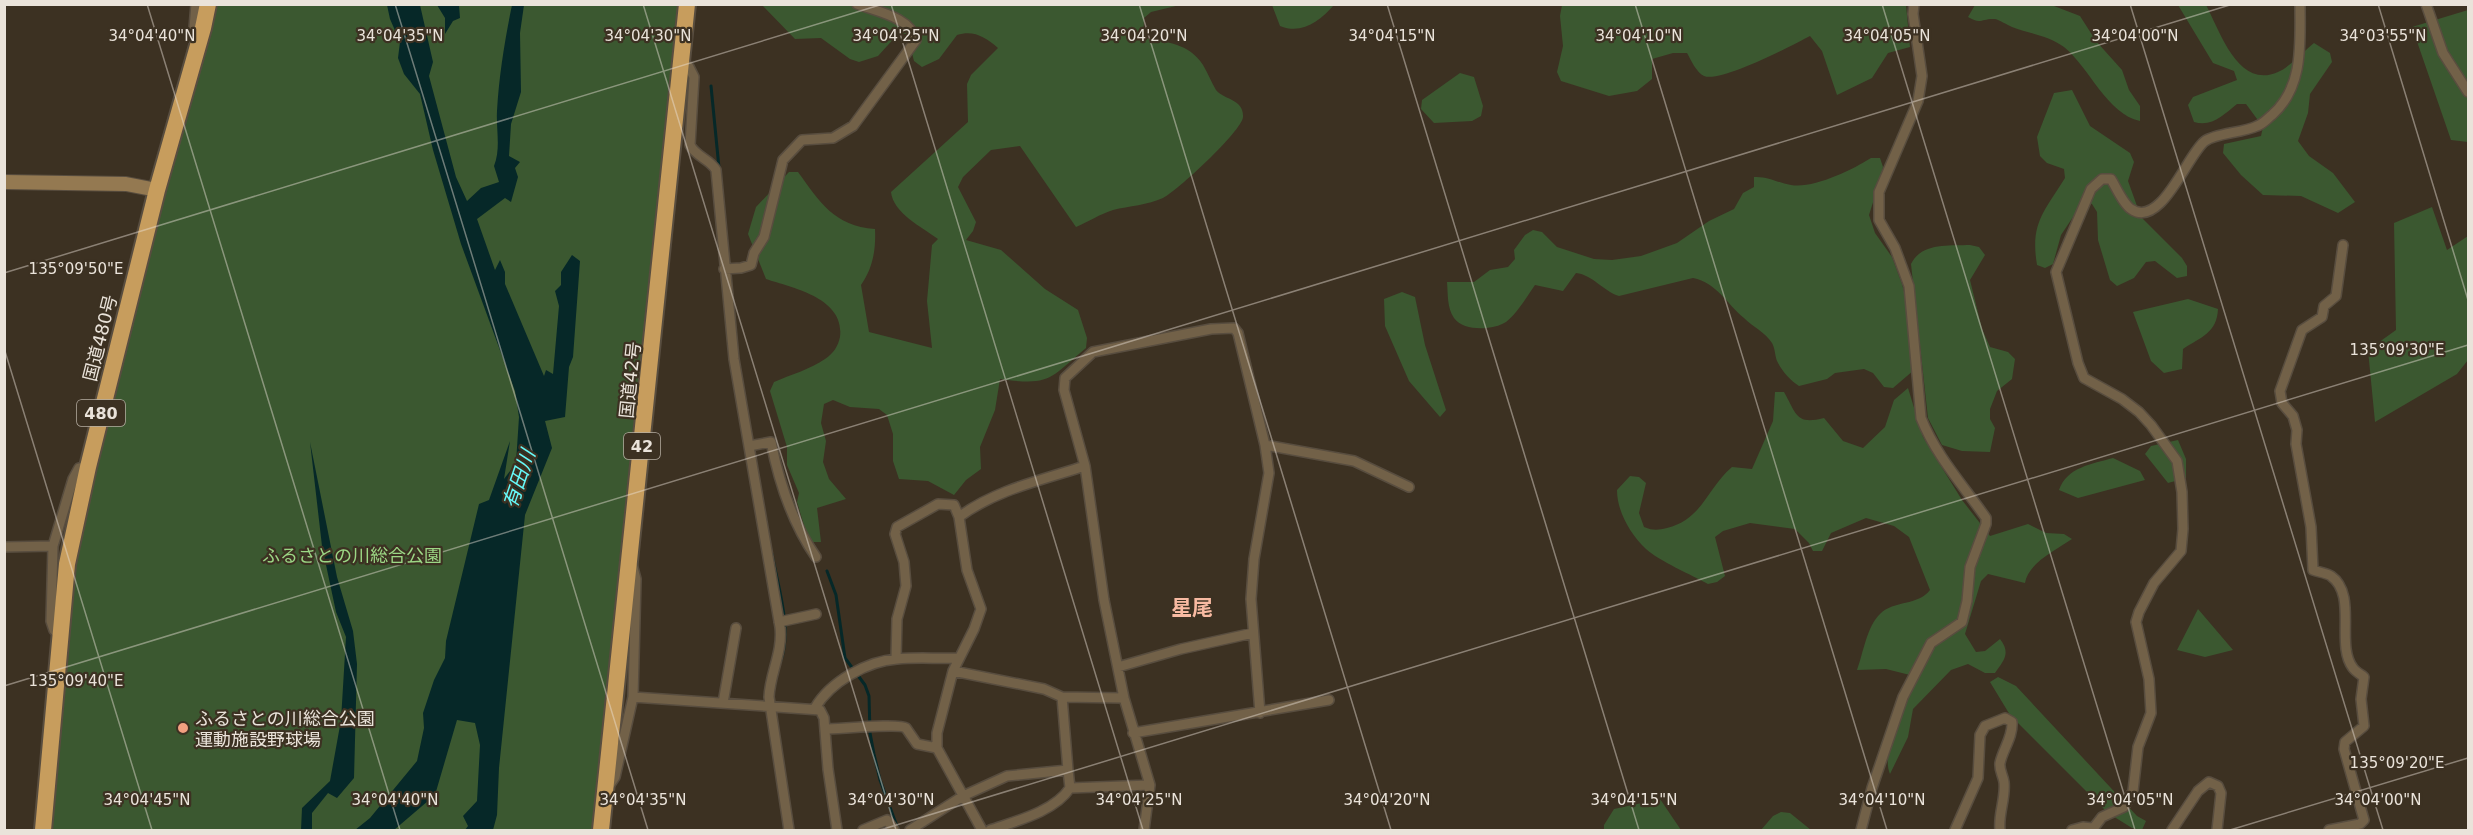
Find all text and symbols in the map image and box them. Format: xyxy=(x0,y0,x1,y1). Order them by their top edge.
text: 34°04'40"N xyxy=(108,27,196,45)
text: 34°04'35"N xyxy=(356,27,444,45)
text: 34°04'30"N xyxy=(604,27,692,45)
text: 34°04'25"N xyxy=(852,27,940,45)
text: 34°04'20"N xyxy=(1100,27,1188,45)
text: 34°04'15"N xyxy=(1348,27,1436,45)
text: 34°04'10"N xyxy=(1595,27,1683,45)
text: 34°04'05"N xyxy=(1843,27,1931,45)
text: 34°04'00"N xyxy=(2091,27,2179,45)
text: 34°03'55"N xyxy=(2339,27,2427,45)
text: 135°09'50"E xyxy=(29,260,123,278)
street label: 国道480号 xyxy=(79,293,121,383)
street label: 国道42号 xyxy=(616,341,644,419)
text: 135°09'30"E xyxy=(2350,341,2444,359)
road number: 480 xyxy=(77,400,125,426)
road number: 42 xyxy=(624,433,660,459)
water label: 有田川 xyxy=(498,445,541,511)
park label: ふるさとの川総合公園 xyxy=(262,545,442,566)
district label: 星尾 xyxy=(1171,596,1213,620)
text: 135°09'40"E xyxy=(29,672,123,690)
place label: ふるさとの川総合公園 運動施設野球場 xyxy=(195,708,375,750)
marker: ふるさとの川総合公園 運動施設野球場 xyxy=(176,721,190,735)
text: 135°09'20"E xyxy=(2350,754,2444,772)
text: 34°04'45"N xyxy=(103,791,191,809)
text: 34°04'40"N xyxy=(351,791,439,809)
text: 34°04'35"N xyxy=(599,791,687,809)
text: 34°04'30"N xyxy=(847,791,935,809)
text: 34°04'25"N xyxy=(1095,791,1183,809)
text: 34°04'20"N xyxy=(1343,791,1431,809)
text: 34°04'15"N xyxy=(1590,791,1678,809)
text: 34°04'10"N xyxy=(1838,791,1926,809)
text: 34°04'05"N xyxy=(2086,791,2174,809)
text: 34°04'00"N xyxy=(2334,791,2422,809)

